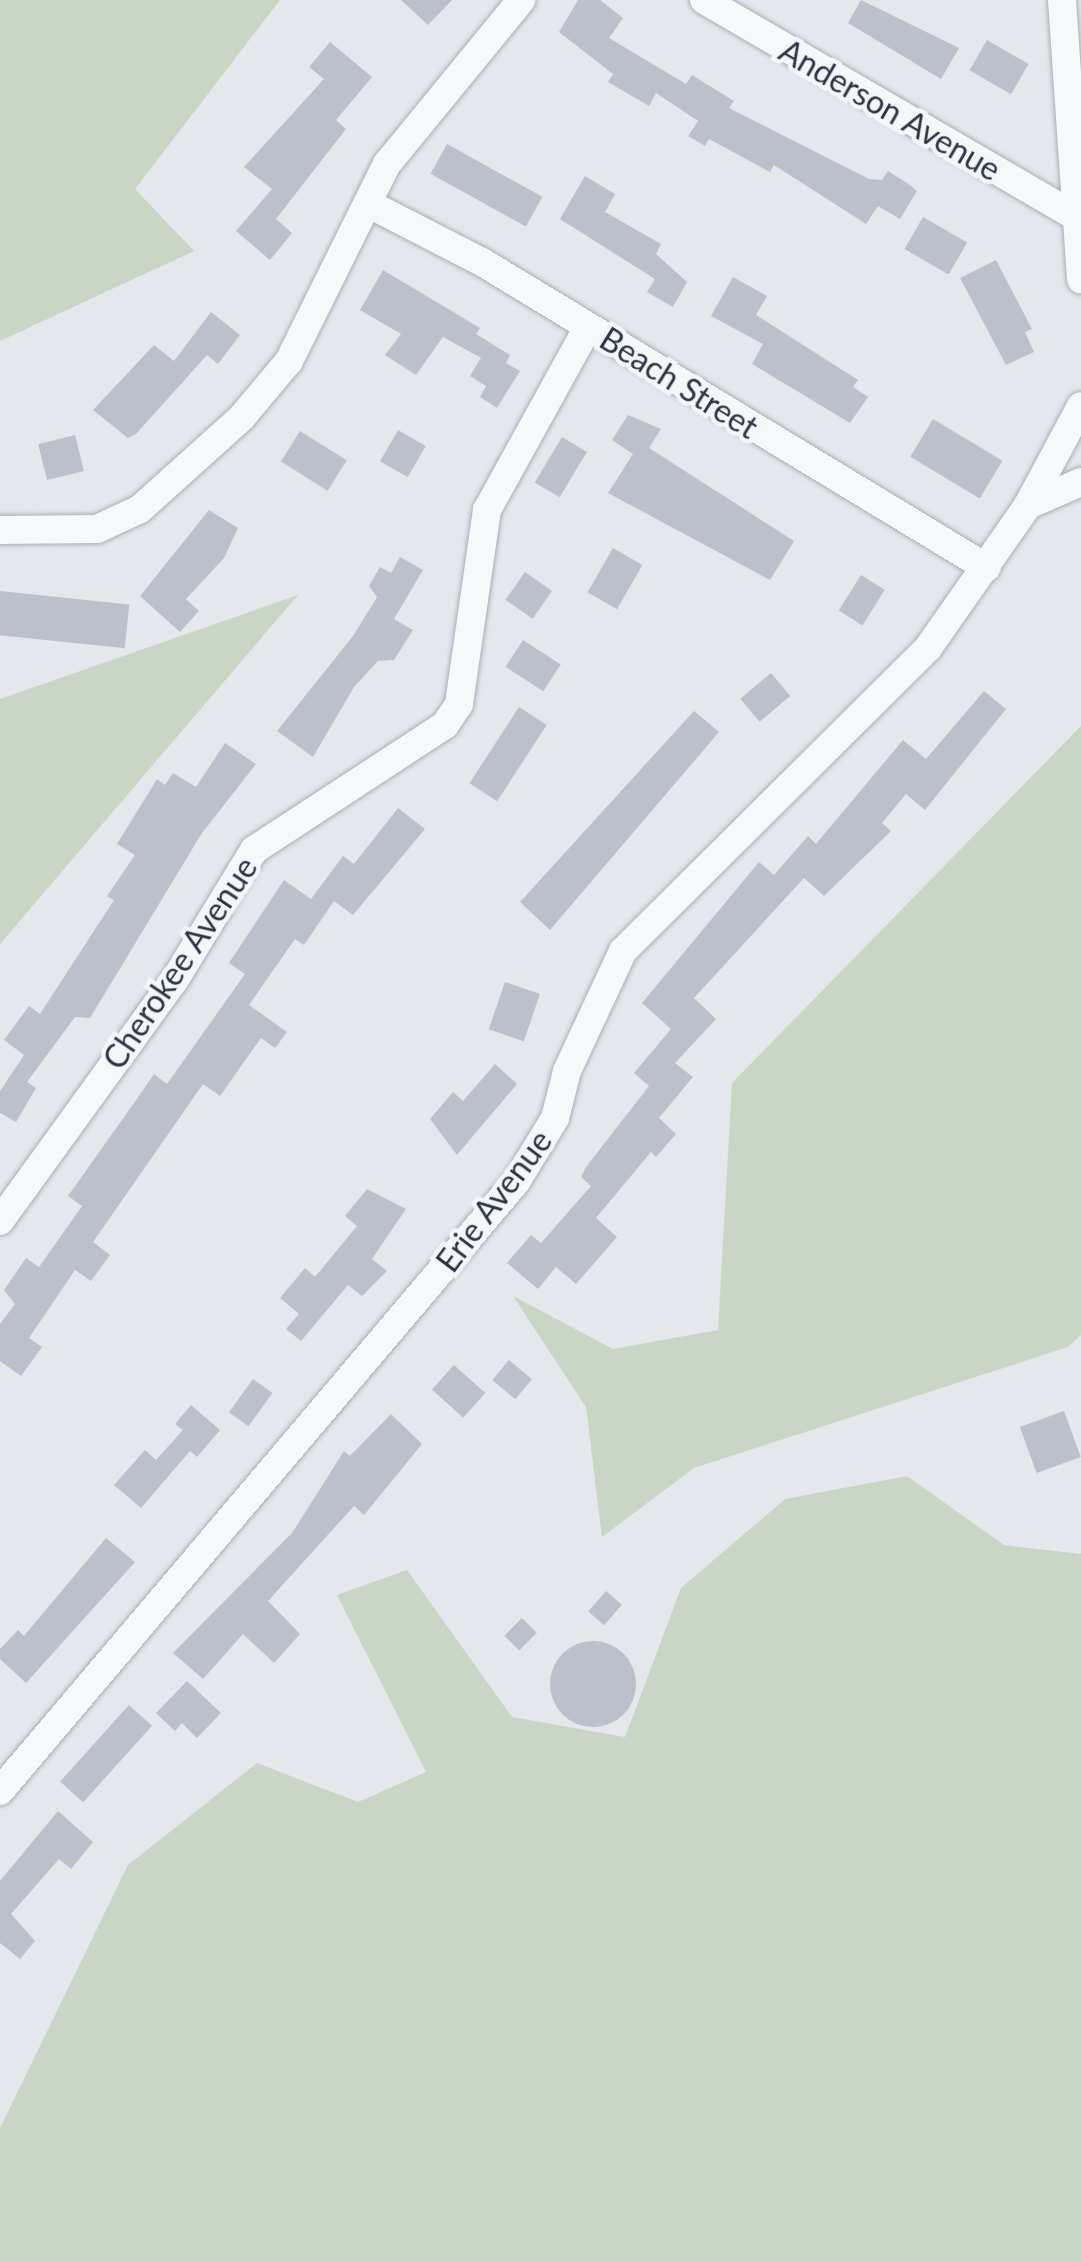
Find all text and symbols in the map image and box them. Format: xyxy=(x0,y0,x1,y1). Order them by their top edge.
street label: Anderson Avenue xyxy=(772,31,1008,189)
street label: Beach Street xyxy=(593,319,765,447)
street label: Cherokee Avenue xyxy=(95,849,265,1077)
street label: Erie Avenue xyxy=(428,1122,560,1280)

